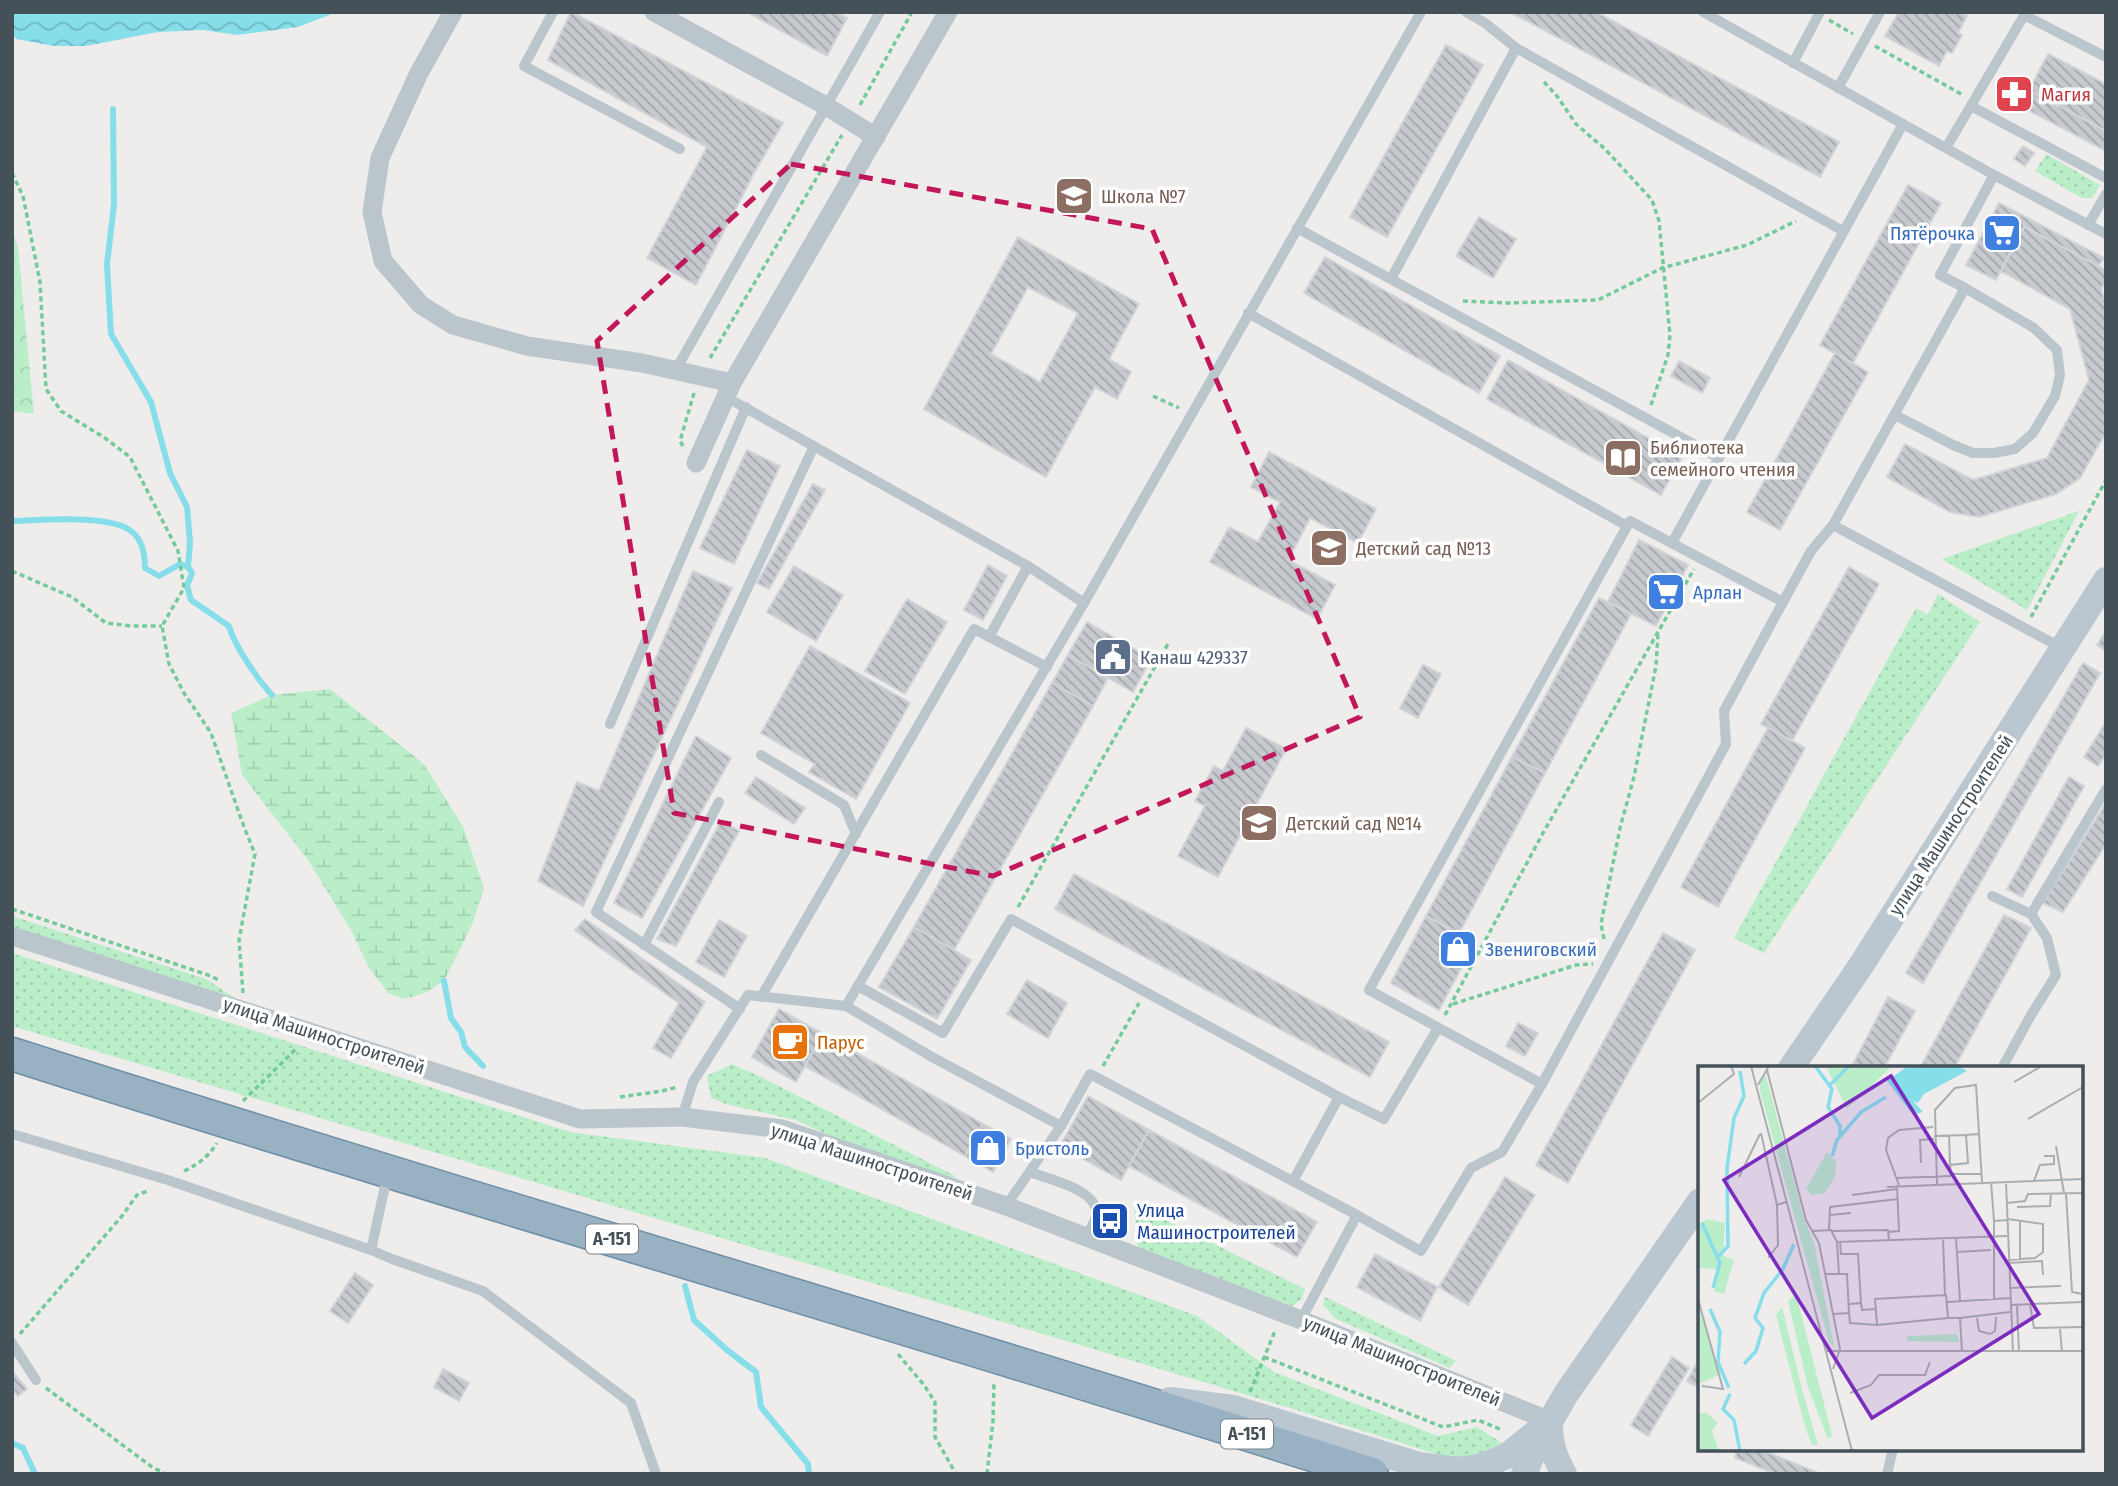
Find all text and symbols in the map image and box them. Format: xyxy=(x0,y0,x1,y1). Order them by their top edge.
pharmacy icon: Магия xyxy=(1993,73,2035,115)
place label: Магия xyxy=(2041,83,2091,106)
school or university icon: Школа №7 xyxy=(1053,175,1095,217)
place label: Школа №7 xyxy=(1101,185,1186,208)
supermarket icon: Пятёрочка xyxy=(1981,212,2023,254)
place label: Пятёрочка xyxy=(1890,222,1975,245)
place label: Библиотека семейного чтения xyxy=(1650,436,1796,481)
library icon: Библиотека семейного чтения xyxy=(1602,437,1644,479)
school or university icon: Детский сад №13 xyxy=(1308,527,1350,569)
place label: Детский сад №13 xyxy=(1355,537,1491,560)
supermarket icon: Арлан xyxy=(1645,571,1687,613)
place label: Арлан xyxy=(1693,581,1742,604)
public building icon: Канаш 429337 xyxy=(1092,636,1134,678)
place label: Канаш 429337 xyxy=(1140,646,1248,669)
street label: улица Машиностроителей xyxy=(1884,730,2018,920)
school or university icon: Детский сад №14 xyxy=(1238,802,1280,844)
place label: Детский сад №14 xyxy=(1285,812,1422,835)
shop icon: Звениговский xyxy=(1437,928,1479,970)
place label: Звениговский xyxy=(1485,938,1597,961)
street label: улица Машиностроителей xyxy=(220,993,428,1079)
cafe icon: Парус xyxy=(769,1021,811,1063)
place label: Парус xyxy=(817,1031,864,1054)
inset map xyxy=(1698,1066,2083,1451)
street label: улица Машиностроителей xyxy=(768,1119,976,1205)
shop icon: Бристоль xyxy=(967,1127,1009,1169)
place label: Бристоль xyxy=(1015,1137,1089,1160)
place label: Улица Машиностроителей xyxy=(1136,1199,1296,1244)
bus stop icon: Улица Машиностроителей xyxy=(1089,1200,1131,1242)
road number: А-151 xyxy=(586,1224,638,1254)
street label: улица Машиностроителей xyxy=(1300,1311,1504,1411)
road number: А-151 xyxy=(1221,1420,1273,1448)

